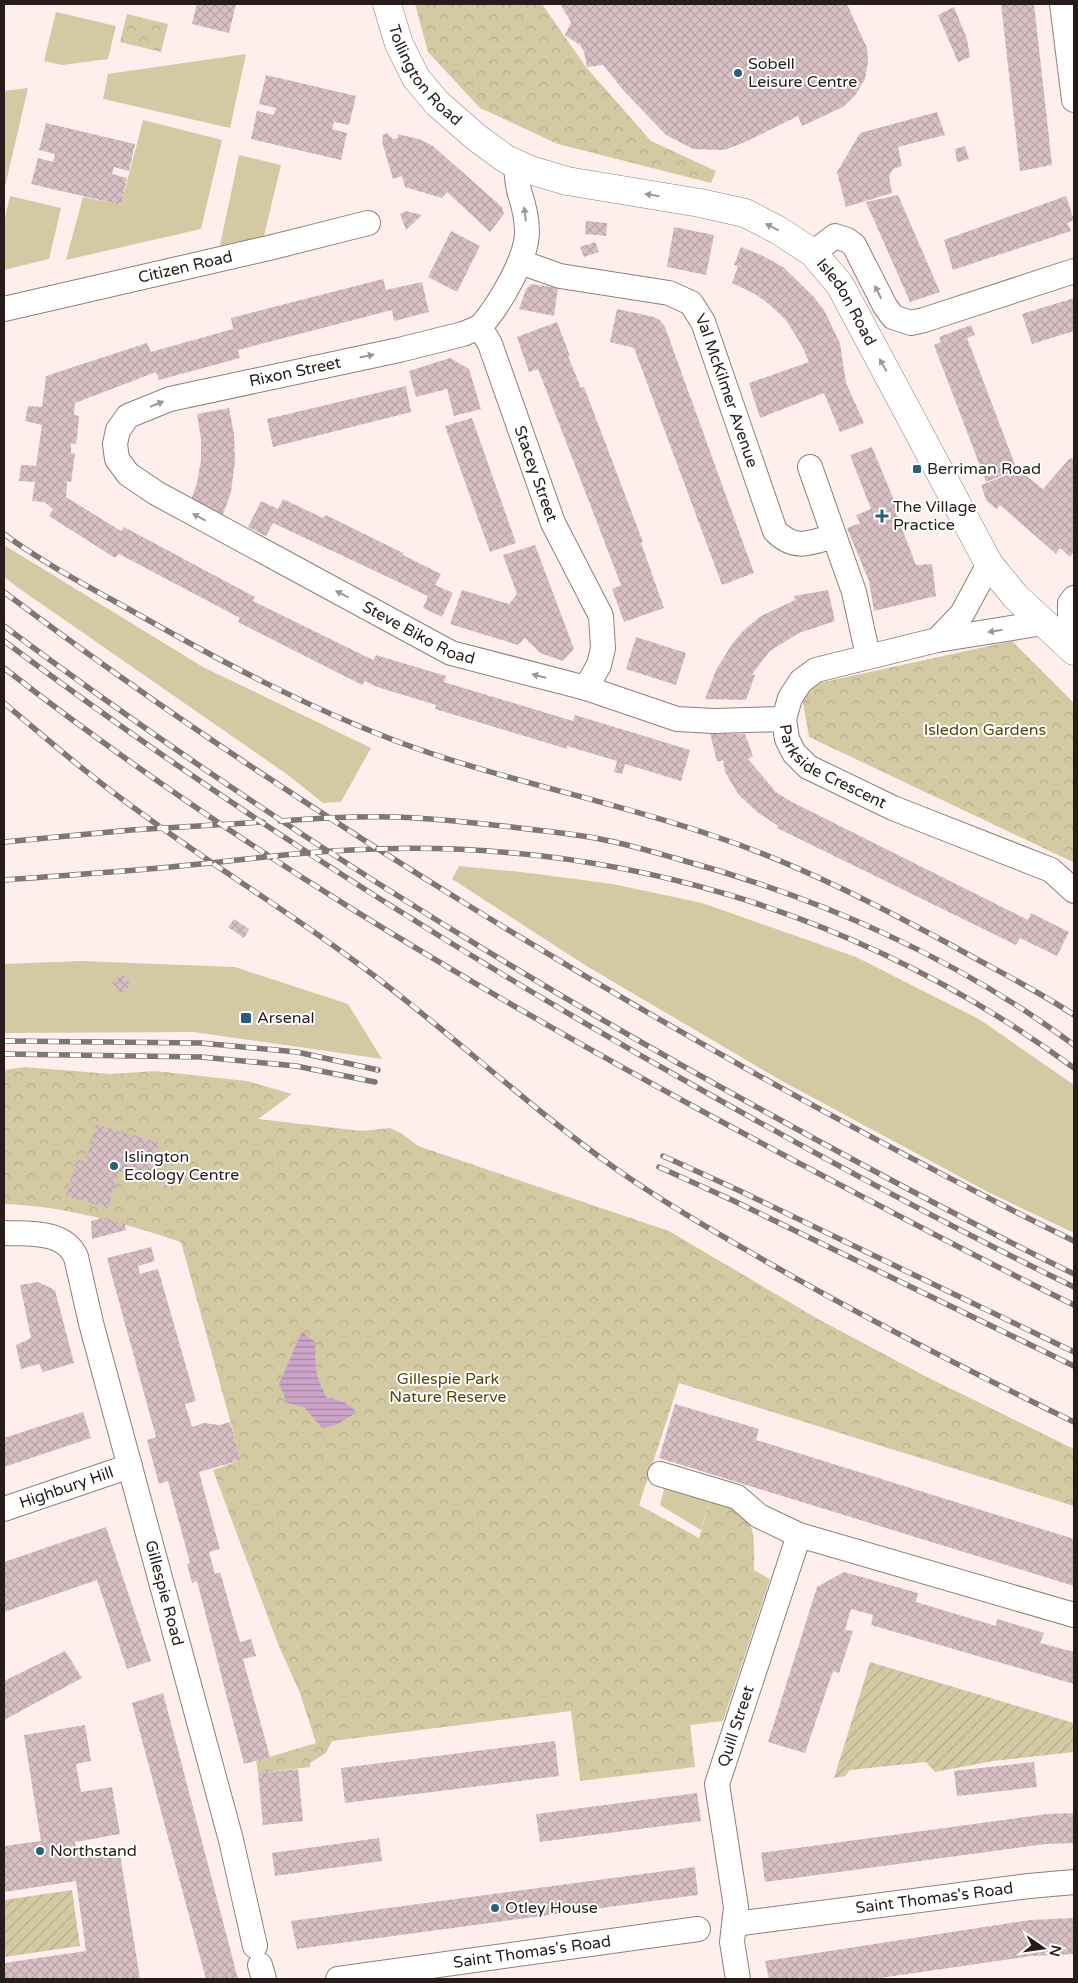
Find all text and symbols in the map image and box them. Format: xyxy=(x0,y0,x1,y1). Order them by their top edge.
street label: Tollington Road xyxy=(384,22,466,130)
place label: Sobell Leisure Centre xyxy=(748,54,857,92)
marker: Sobell Leisure Centre xyxy=(732,67,744,79)
one-way arrow xyxy=(644,191,660,199)
one-way arrow xyxy=(521,206,529,222)
one-way arrow xyxy=(764,223,779,231)
street label: Citizen Road xyxy=(136,247,234,288)
street label: Isledon Road xyxy=(812,254,881,349)
one-way arrow xyxy=(873,285,881,299)
street label: Val McKilmer Avenue xyxy=(690,310,762,470)
one-way arrow xyxy=(359,352,375,360)
street label: Rixon Street xyxy=(247,353,343,391)
one-way arrow xyxy=(879,357,887,372)
one-way arrow xyxy=(150,400,165,407)
street label: Stacey Street xyxy=(510,423,562,525)
place label: Berriman Road xyxy=(927,459,1041,479)
marker: Berriman Road xyxy=(911,463,923,475)
place label: The Village Practice xyxy=(893,497,977,535)
marker: The Village Practice xyxy=(875,509,889,523)
one-way arrow xyxy=(191,513,206,521)
one-way arrow xyxy=(334,590,349,598)
street label: Steve Biko Road xyxy=(359,597,477,669)
one-way arrow xyxy=(987,627,1003,635)
one-way arrow xyxy=(531,672,546,680)
park label: Isledon Gardens xyxy=(924,720,1046,740)
street label: Parkside Crescent xyxy=(775,723,889,813)
place label: Arsenal xyxy=(257,1008,314,1028)
marker: Arsenal xyxy=(239,1011,253,1025)
place label: Islington Ecology Centre xyxy=(124,1147,239,1185)
marker: Islington Ecology Centre xyxy=(108,1160,120,1172)
park label: Gillespie Park Nature Reserve xyxy=(389,1369,507,1407)
street label: Highbury Hill xyxy=(17,1462,116,1513)
street label: Gillespie Road xyxy=(140,1538,188,1648)
street label: Quill Street xyxy=(713,1683,759,1769)
place label: Northstand xyxy=(50,1841,137,1861)
marker: Northstand xyxy=(34,1845,46,1857)
street label: Saint Thomas's Road xyxy=(854,1878,1014,1918)
place label: Otley House xyxy=(505,1898,598,1918)
marker: Otley House xyxy=(489,1902,501,1914)
north arrow xyxy=(1018,1923,1068,1973)
street label: Saint Thomas's Road xyxy=(452,1931,612,1973)
text: N xyxy=(1046,1943,1065,1958)

